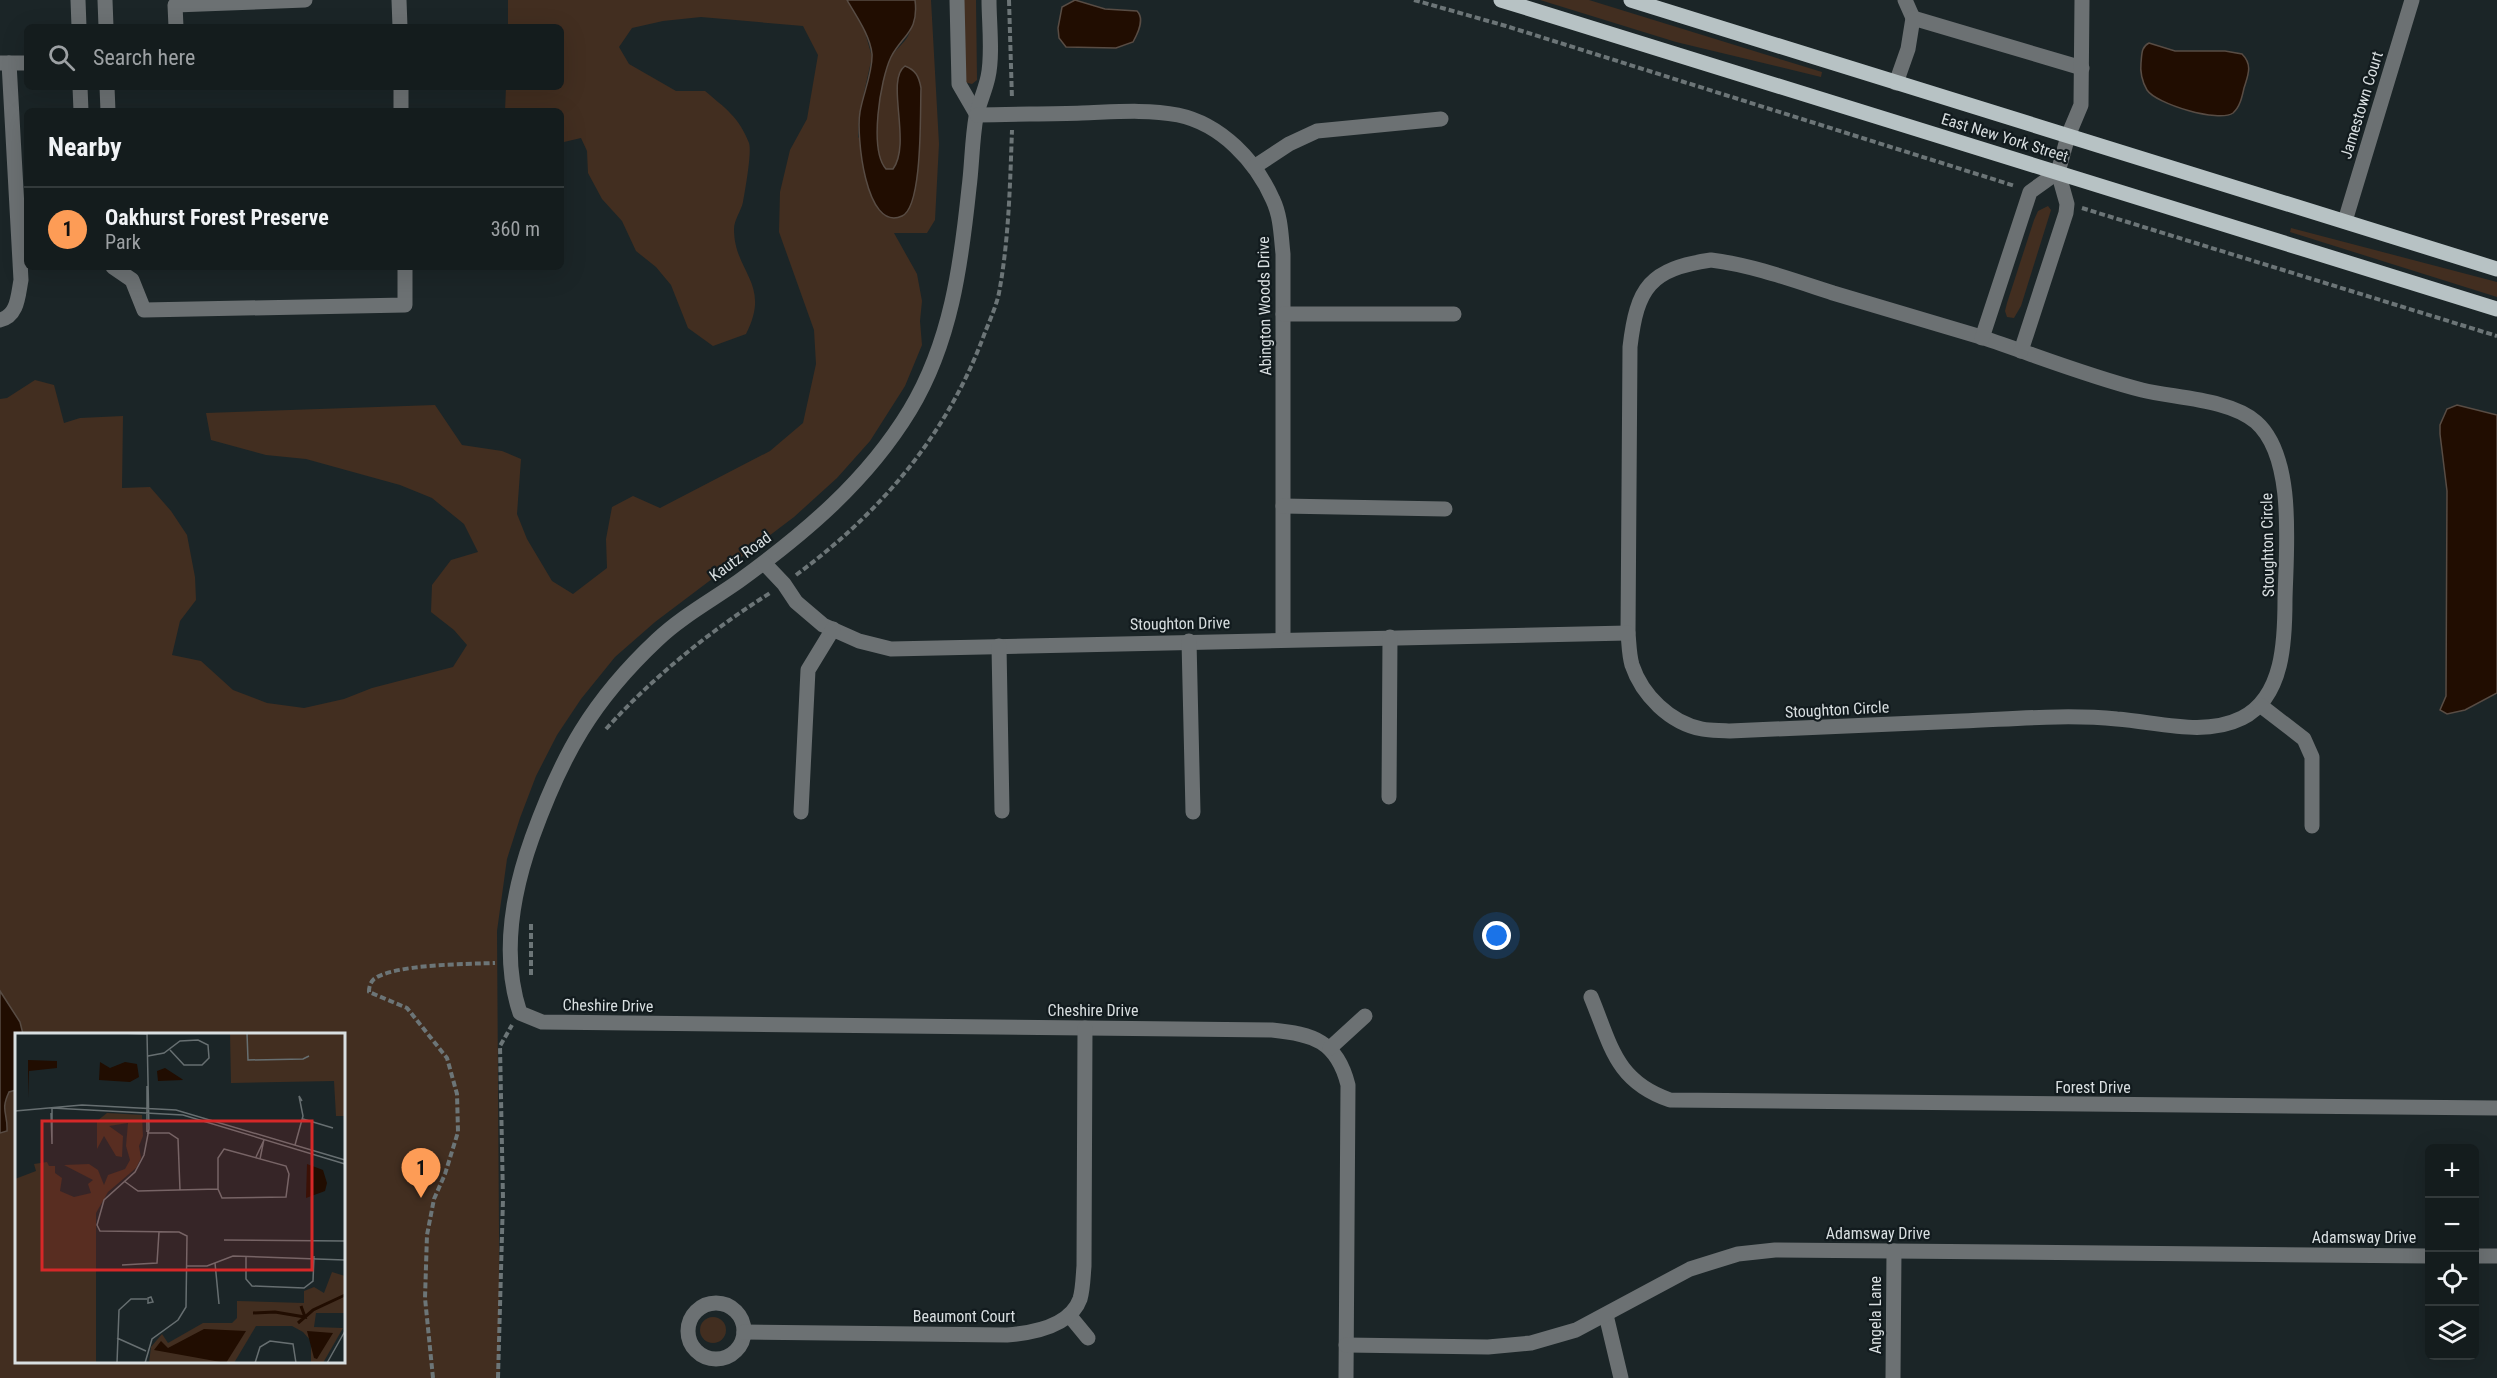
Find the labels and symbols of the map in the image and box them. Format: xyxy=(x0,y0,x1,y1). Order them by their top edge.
street label: Jamestown Court xyxy=(2336,49,2387,161)
street label: East New York Street xyxy=(1939,109,2071,166)
street label: Abington Woods Drive xyxy=(1254,236,1275,376)
street label: Stoughton Circle xyxy=(2257,493,2278,597)
street label: Kautz Road xyxy=(706,528,775,585)
street label: Stoughton Drive xyxy=(1130,613,1230,634)
street label: Stoughton Circle xyxy=(1784,697,1890,722)
your location xyxy=(1482,921,1511,950)
street label: Cheshire Drive xyxy=(562,995,654,1016)
street label: Cheshire Drive xyxy=(1048,1001,1138,1020)
inset map xyxy=(15,1033,345,1363)
street label: Forest Drive xyxy=(2055,1078,2131,1097)
pin: 1 xyxy=(402,1148,440,1198)
street label: Adamsway Drive xyxy=(1826,1224,1930,1243)
street label: Adamsway Drive xyxy=(2312,1228,2416,1247)
street label: Angela Lane xyxy=(1866,1276,1885,1354)
street label: Beaumont Court xyxy=(913,1307,1016,1326)

